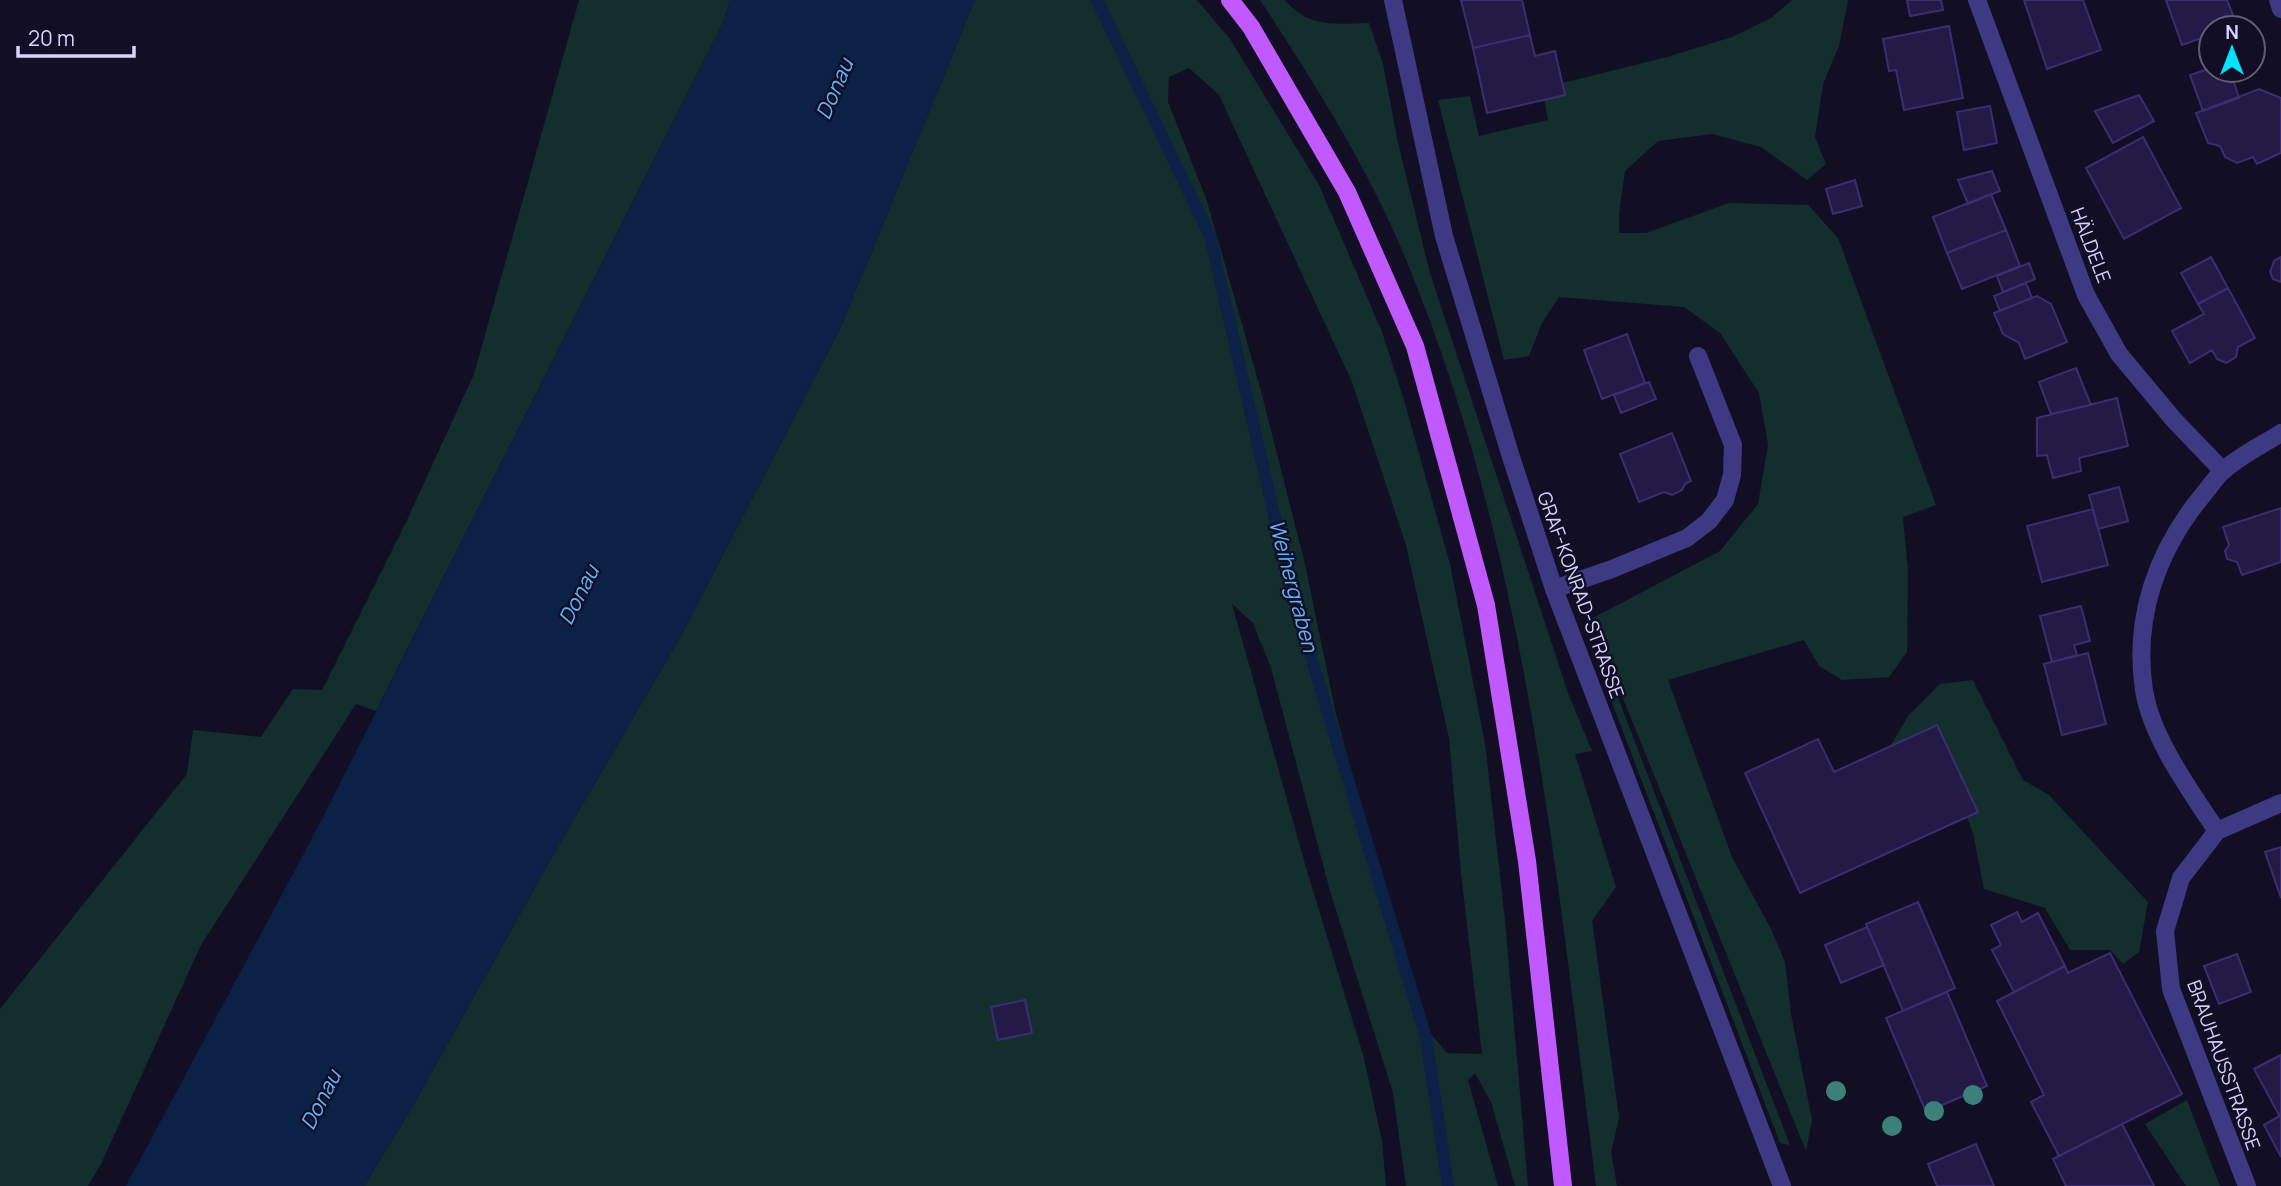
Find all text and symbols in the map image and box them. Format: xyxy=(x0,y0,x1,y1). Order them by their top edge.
scale bar xyxy=(18,14,133,58)
north arrow xyxy=(2197,14,2267,84)
text: N xyxy=(2225,19,2239,45)
text: 20 m xyxy=(28,24,75,52)
water label: Donau xyxy=(809,53,860,123)
street label: HÄLDELE xyxy=(2065,204,2117,286)
street label: GRAF-KONRAD-STRASSE xyxy=(1531,488,1631,702)
water label: Weihergraben xyxy=(1263,517,1325,656)
water label: Donau xyxy=(551,559,606,629)
street label: BRAUHAUSSTRASSE xyxy=(2181,976,2267,1154)
water label: Donau xyxy=(293,1064,348,1134)

